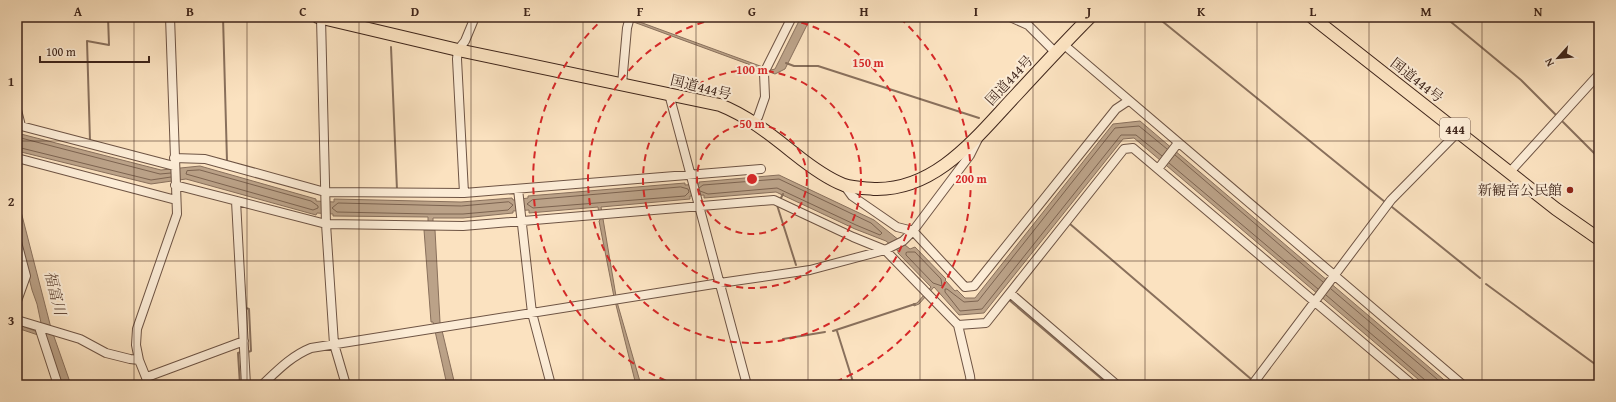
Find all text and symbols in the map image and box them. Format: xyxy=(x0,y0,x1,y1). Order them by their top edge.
text: A xyxy=(74,2,83,21)
text: B xyxy=(186,2,194,21)
text: C xyxy=(299,2,307,21)
text: D xyxy=(411,2,419,21)
text: E xyxy=(524,2,531,21)
text: F xyxy=(637,2,644,21)
text: G xyxy=(748,2,756,21)
text: H xyxy=(859,2,869,21)
text: I xyxy=(974,2,978,21)
text: J xyxy=(1085,2,1092,21)
text: K xyxy=(1197,2,1206,21)
text: L xyxy=(1310,2,1317,21)
text: M xyxy=(1420,2,1432,21)
text: N xyxy=(1534,2,1543,21)
scale bar xyxy=(40,38,149,64)
north arrow xyxy=(1538,38,1578,78)
text: 100 m xyxy=(46,43,76,60)
street label: 国道444号 xyxy=(980,50,1038,110)
street label: 国道444号 xyxy=(1386,53,1448,107)
text: 150 m xyxy=(852,54,885,71)
text: N xyxy=(1540,55,1558,69)
text: 100 m xyxy=(736,61,769,78)
street label: 国道444号 xyxy=(668,70,734,104)
text: 1 xyxy=(8,72,14,91)
text: 50 m xyxy=(739,115,765,132)
road number: 444 xyxy=(1440,118,1470,140)
text: 200 m xyxy=(955,170,988,187)
centre of rings xyxy=(745,172,759,186)
place label: 新観音公民館 xyxy=(1478,180,1562,200)
marker: 新観音公民館 xyxy=(1565,185,1575,195)
text: 2 xyxy=(8,192,15,211)
water label: 福富川 xyxy=(40,268,72,319)
text: 3 xyxy=(8,311,14,330)

